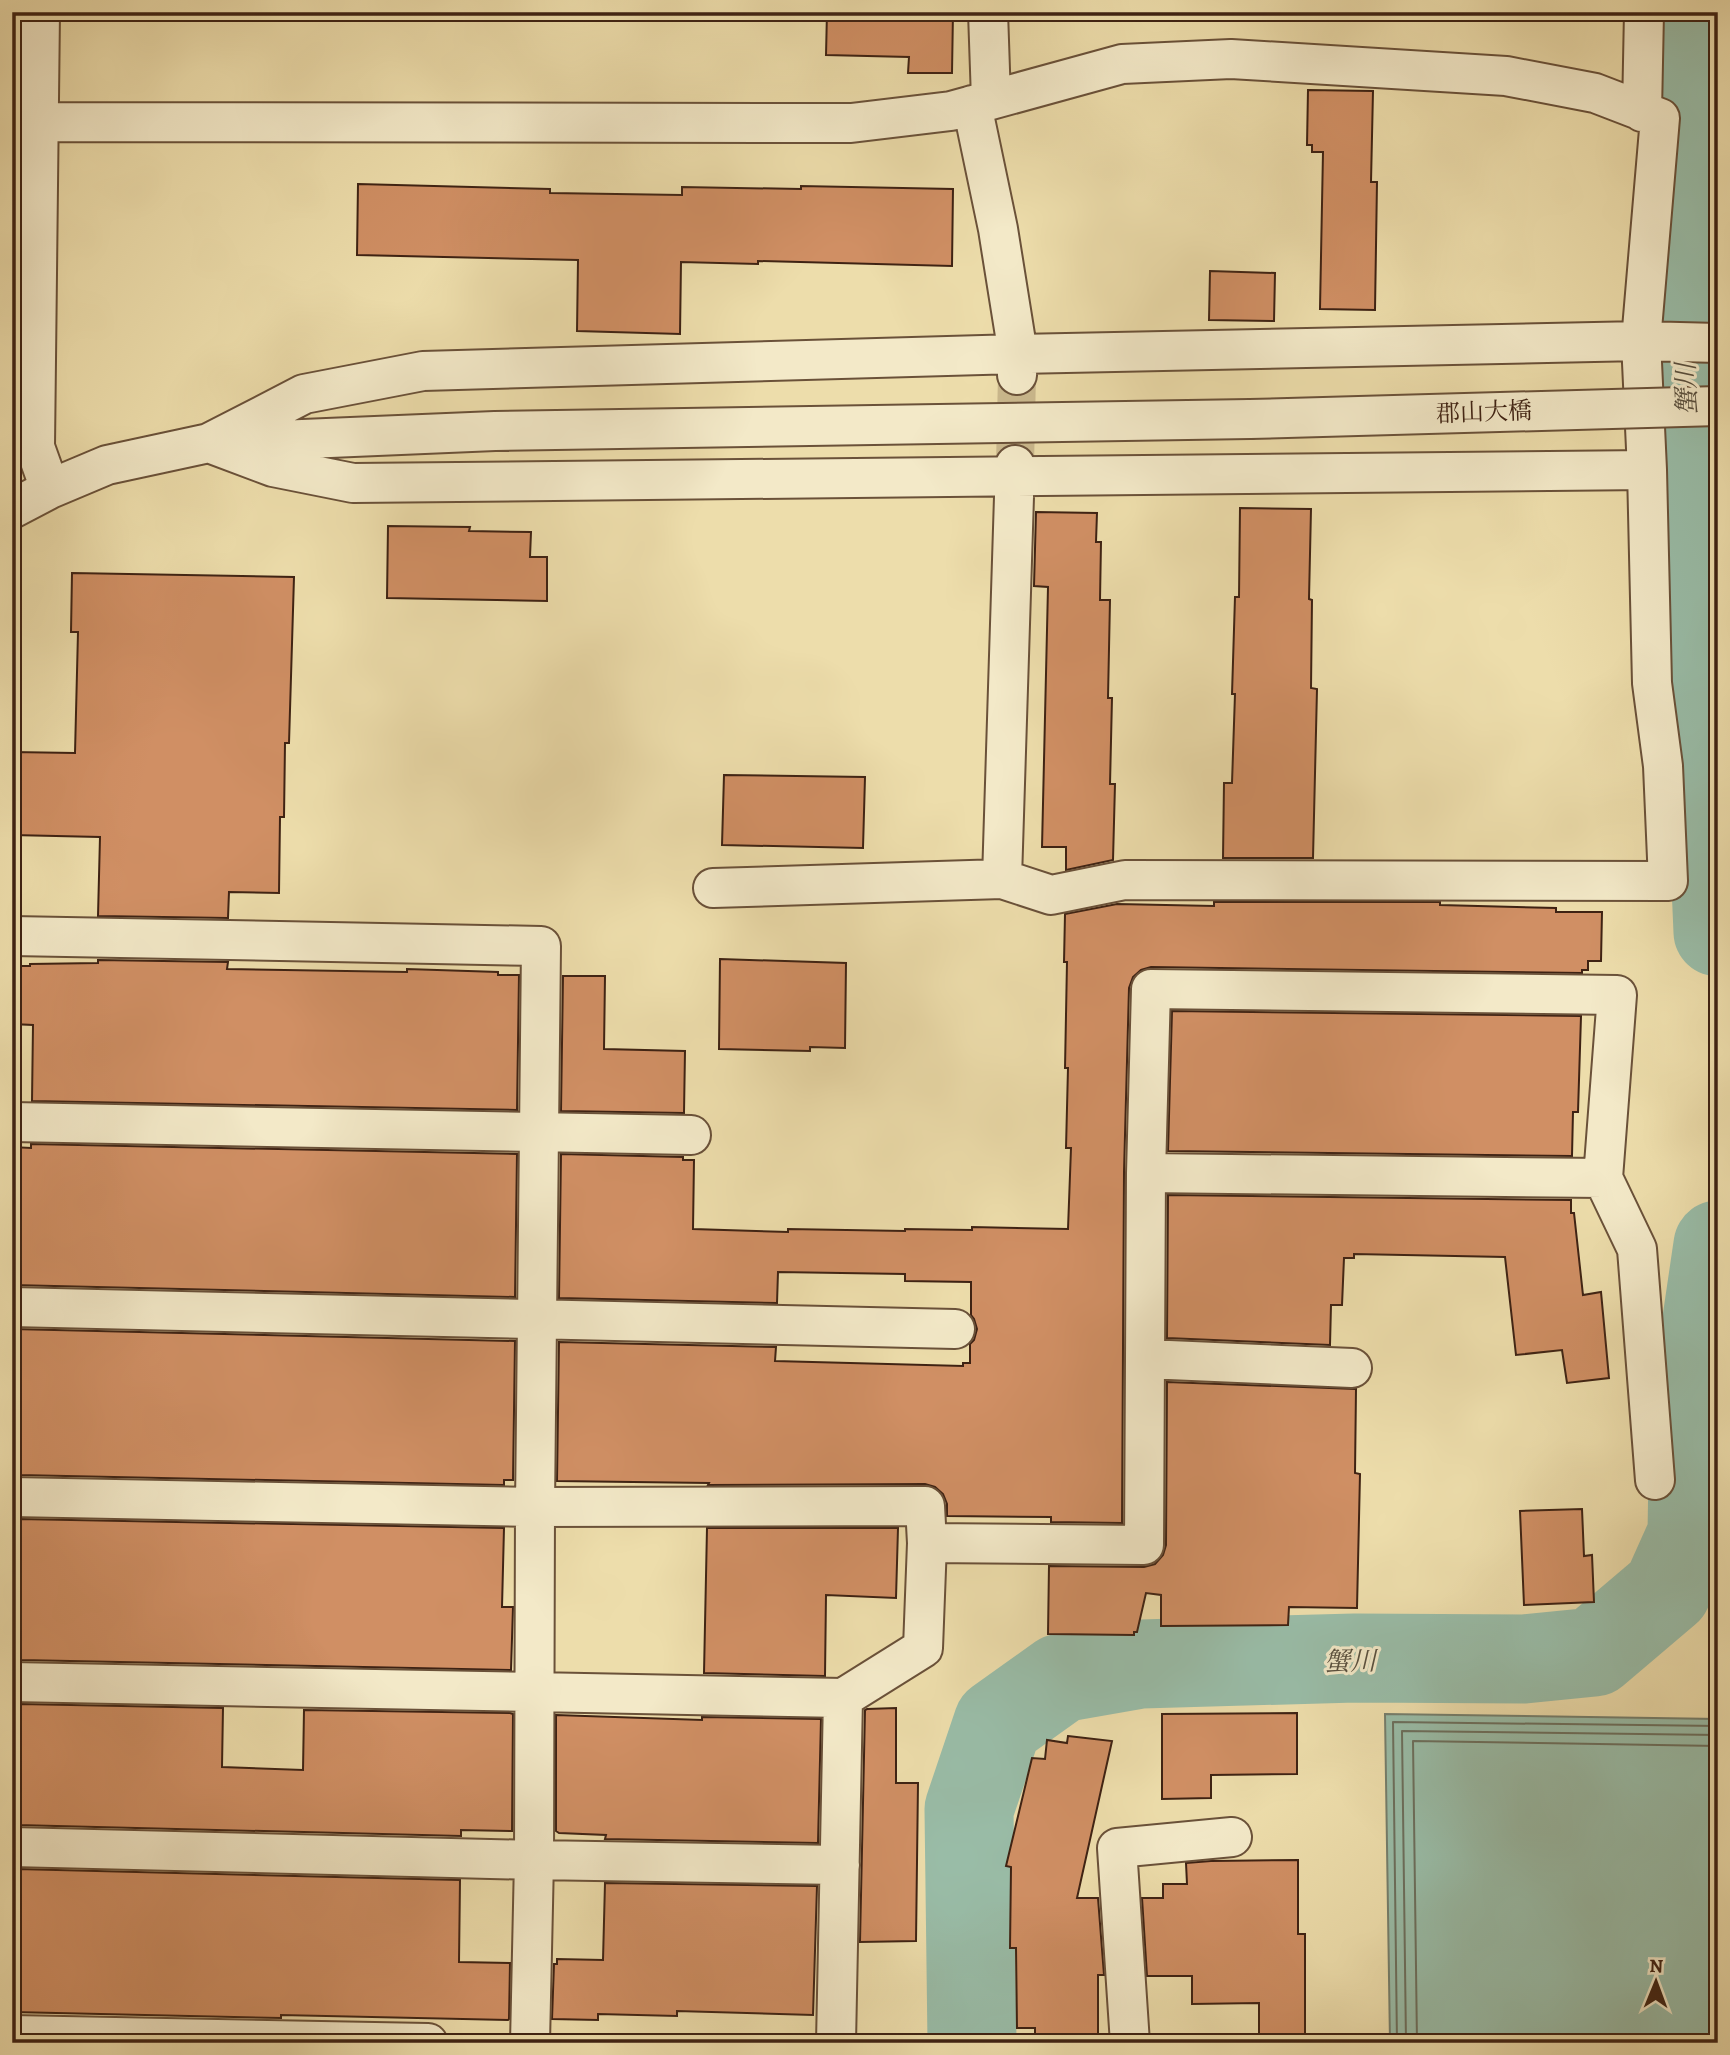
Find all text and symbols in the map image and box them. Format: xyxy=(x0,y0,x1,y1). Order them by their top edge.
water label: 蟹川 xyxy=(1668,359,1705,416)
street label: 郡山大橋 xyxy=(1435,394,1533,430)
water label: 蟹川 xyxy=(1324,1643,1379,1679)
north arrow xyxy=(1622,1946,1692,2016)
text: N xyxy=(1649,1953,1664,1979)

